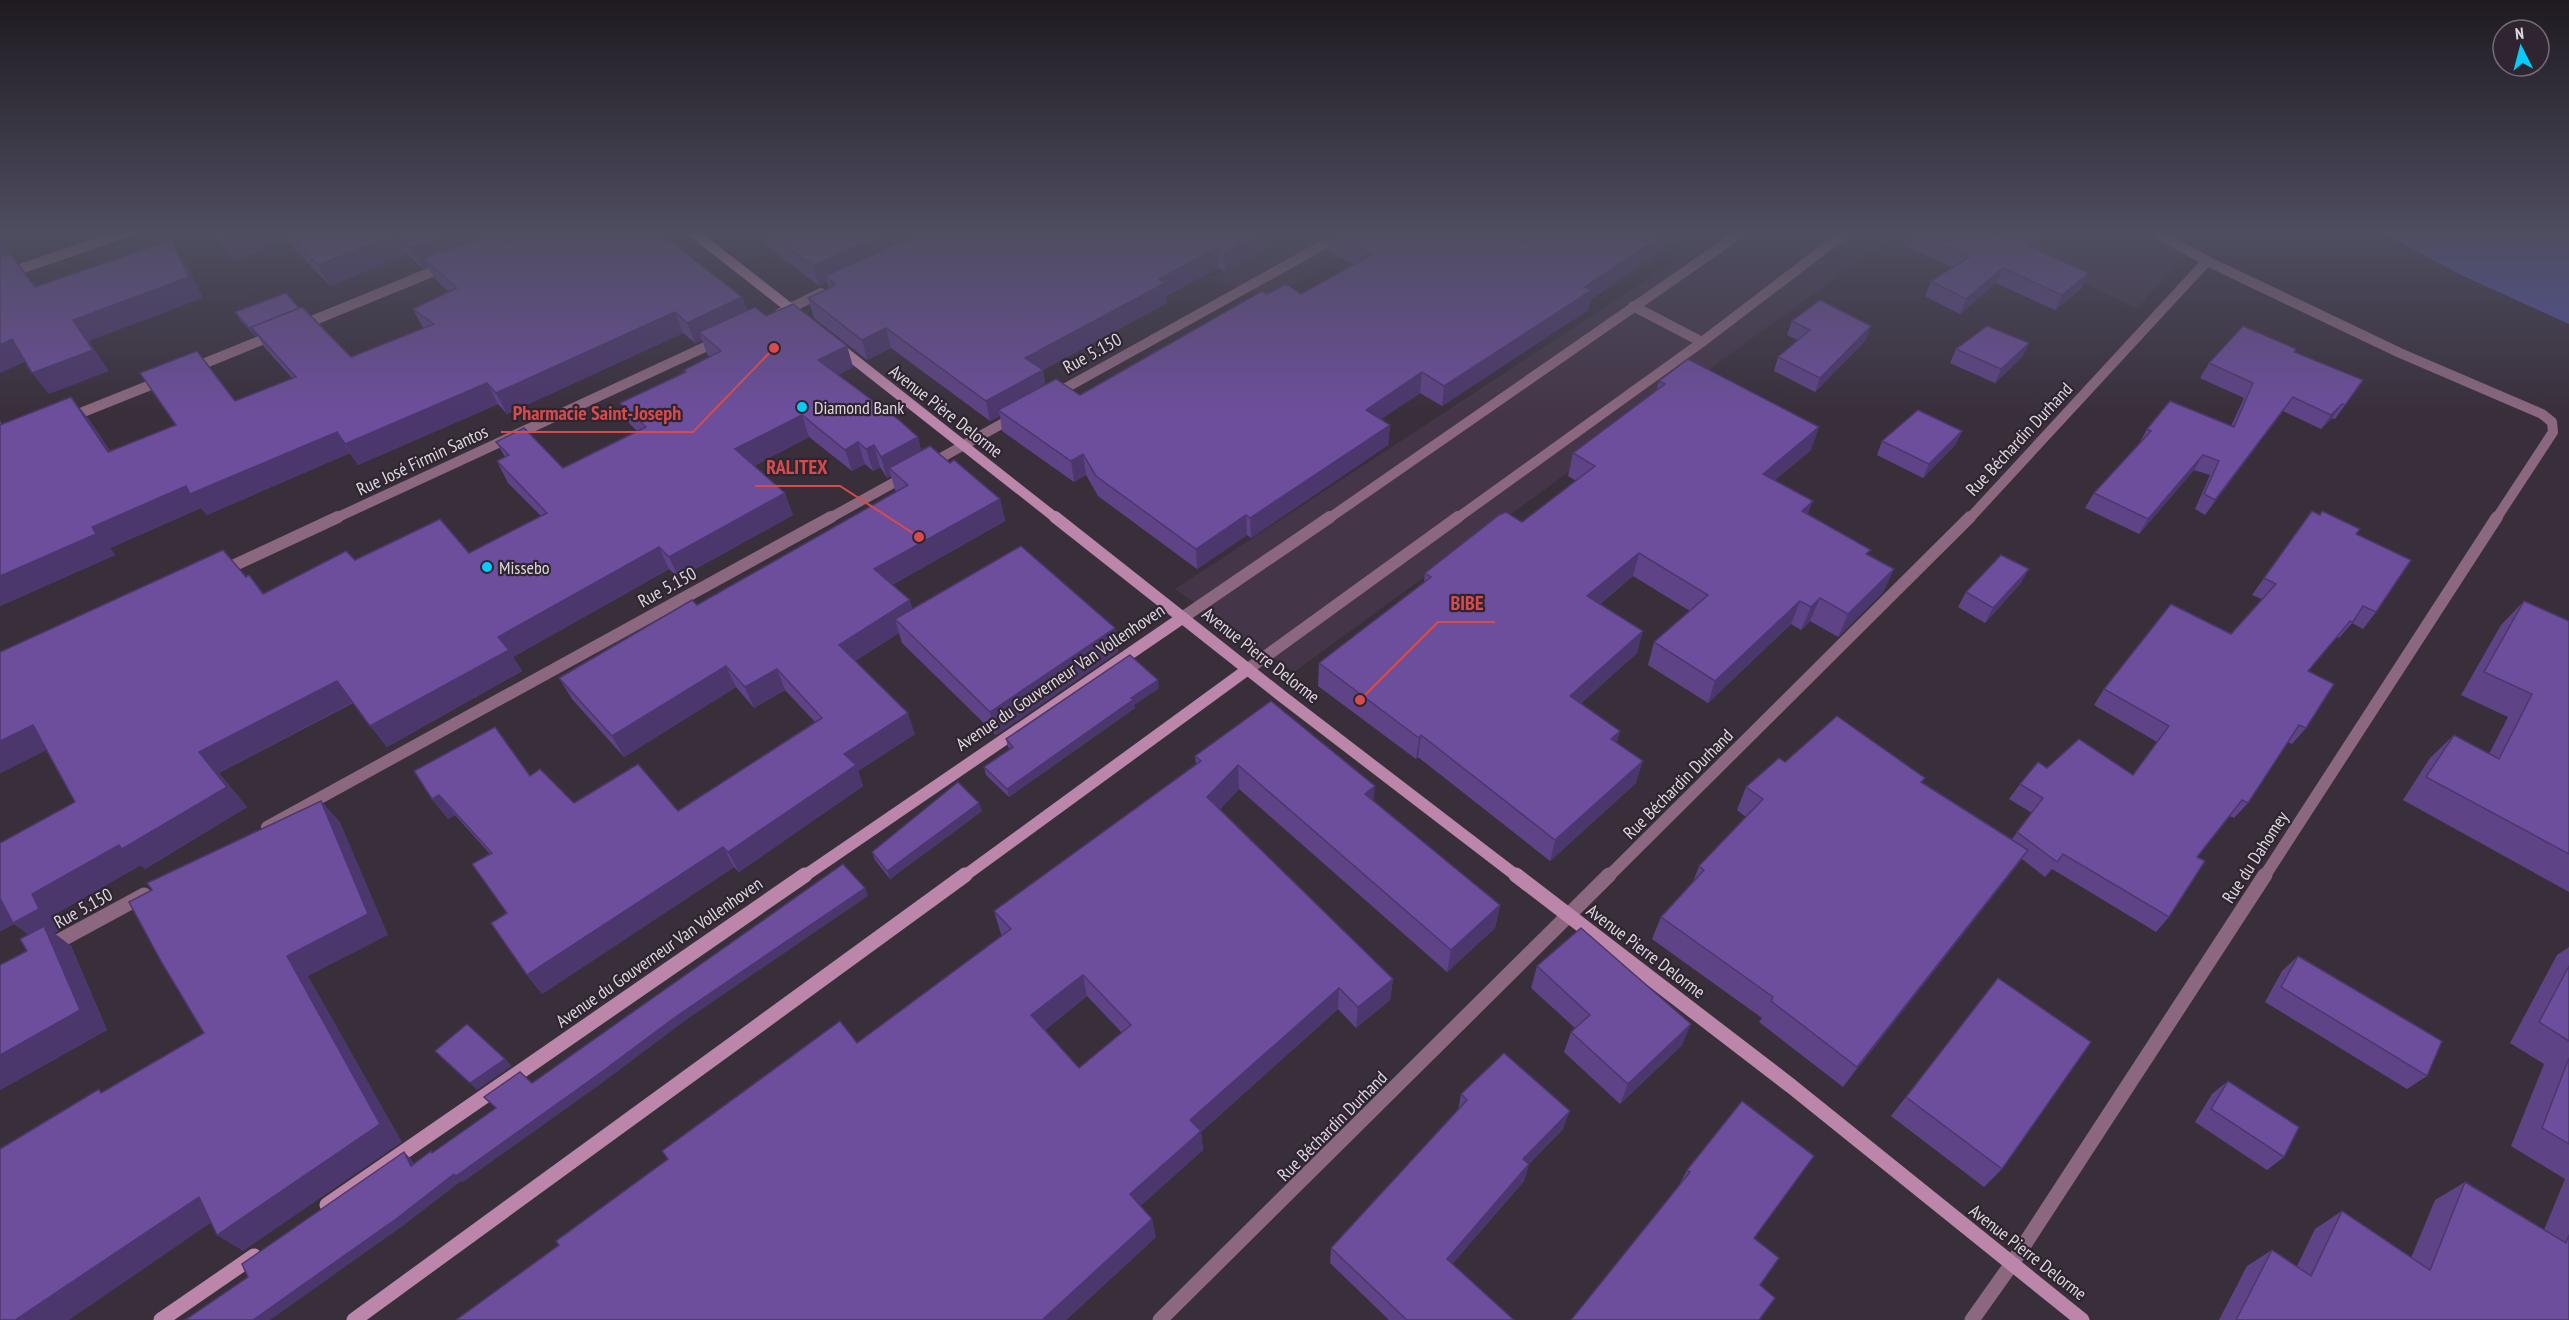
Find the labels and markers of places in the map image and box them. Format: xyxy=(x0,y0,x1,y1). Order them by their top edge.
callout: Pharmacie Saint-Joseph xyxy=(501,394,693,432)
place label: Diamond Bank xyxy=(814,396,904,419)
marker: Diamond Bank xyxy=(795,400,809,414)
callout: RALITEX xyxy=(755,448,840,486)
place label: Missebo xyxy=(499,556,550,579)
marker: Missebo xyxy=(480,560,494,574)
callout: BIBE xyxy=(1438,584,1495,622)

